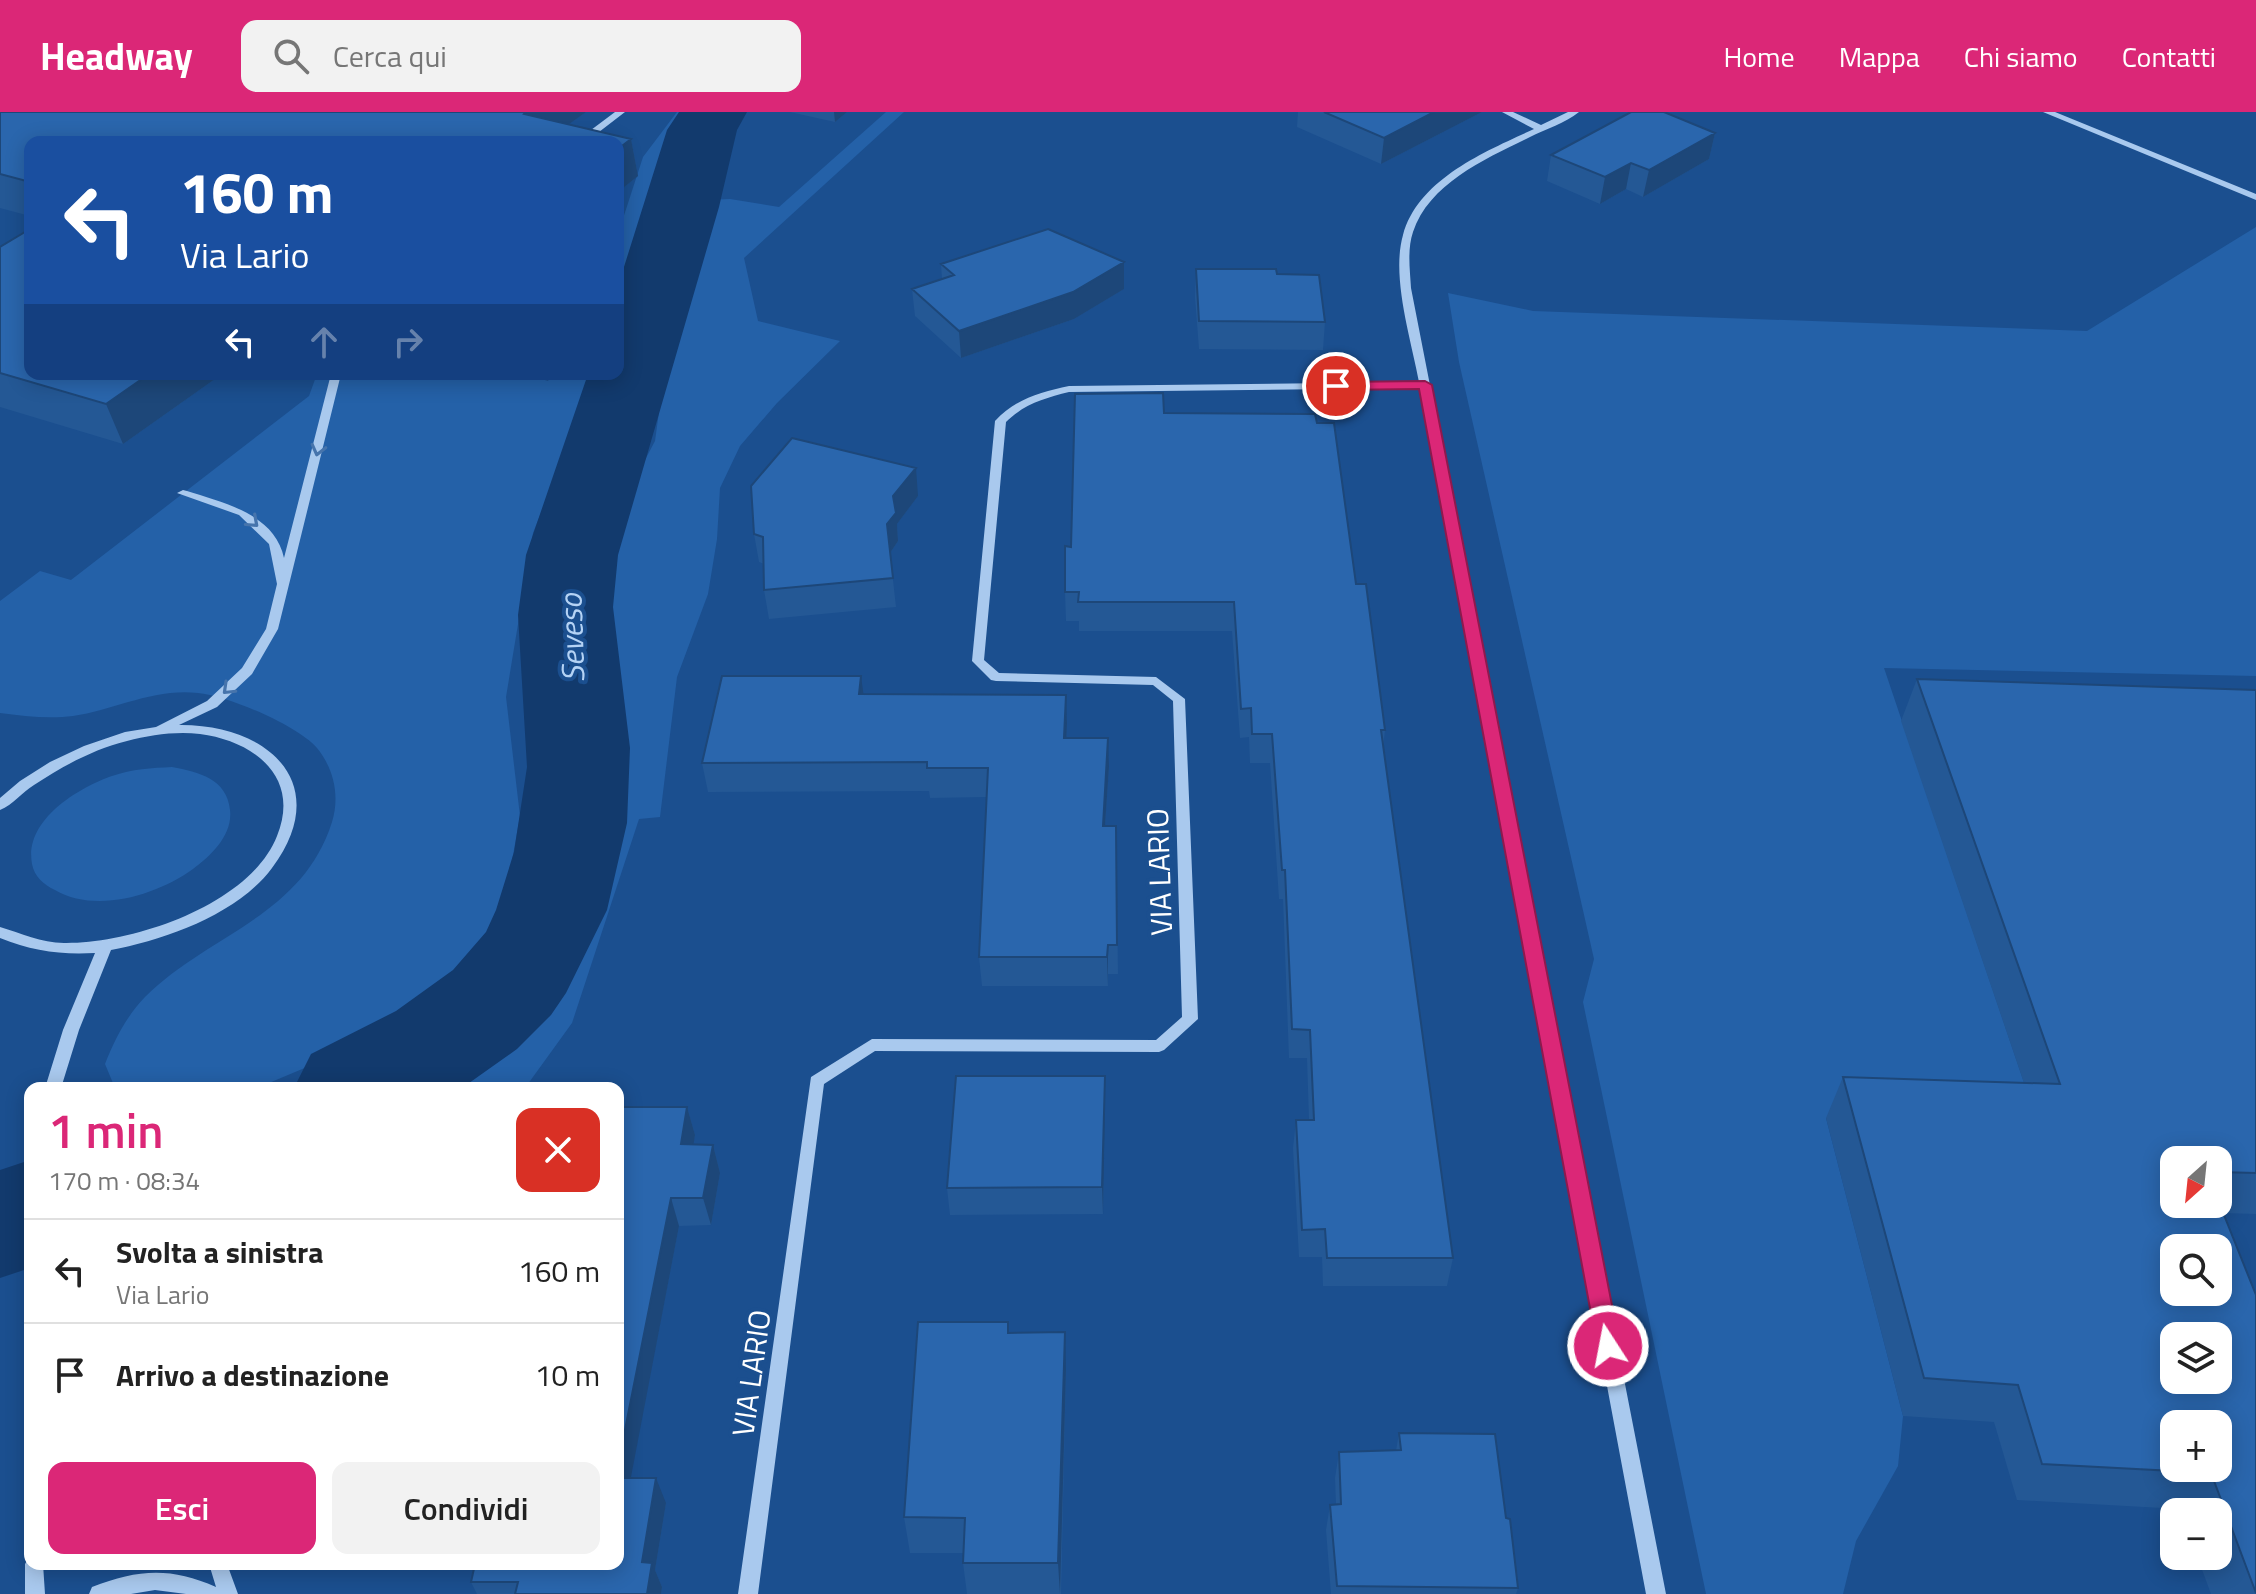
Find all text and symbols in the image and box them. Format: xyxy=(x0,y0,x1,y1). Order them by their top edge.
search box xyxy=(241,20,801,92)
text: Headway xyxy=(40,27,193,85)
text: Cerca qui xyxy=(333,33,447,79)
icon: search xyxy=(269,34,313,78)
text: Home xyxy=(1724,35,1795,78)
text: Mappa xyxy=(1839,35,1920,78)
text: Chi siamo xyxy=(1964,35,2078,78)
text: Contatti xyxy=(2122,35,2216,78)
text: 160 m xyxy=(180,150,333,235)
icon: left xyxy=(48,168,152,272)
text: Via Lario xyxy=(180,227,309,282)
icon: left xyxy=(218,320,262,364)
icon: ahead xyxy=(302,320,346,364)
icon: right xyxy=(386,320,430,364)
pin xyxy=(1302,352,1370,420)
icon: arrive xyxy=(1314,364,1358,408)
one-way arrow xyxy=(310,442,327,456)
one-way arrow xyxy=(244,513,258,528)
water label: Seveso xyxy=(545,592,597,683)
one-way arrow xyxy=(223,680,237,694)
street label: VIA LARIO xyxy=(1134,808,1184,936)
text: 1 min xyxy=(48,1094,163,1167)
button: close xyxy=(516,1108,600,1192)
north arrow xyxy=(2160,1146,2232,1218)
map controls xyxy=(2160,1146,2232,1570)
text: 170 m · 08:34 xyxy=(48,1161,200,1200)
text: Svolta a sinistra xyxy=(116,1229,324,1275)
button: search xyxy=(2160,1234,2232,1306)
text: 160 m xyxy=(518,1248,600,1294)
icon: left xyxy=(48,1249,92,1293)
text: Via Lario xyxy=(116,1275,209,1314)
position arrow xyxy=(1566,1304,1650,1388)
street label: VIA LARIO xyxy=(719,1307,783,1439)
button: layers xyxy=(2160,1322,2232,1394)
text: Arrivo a destinazione xyxy=(116,1352,389,1398)
text: 10 m xyxy=(535,1352,600,1398)
icon: arrive xyxy=(48,1353,92,1397)
button: + xyxy=(2160,1410,2232,1482)
button: Esci xyxy=(48,1462,316,1554)
button: Condividi xyxy=(332,1462,600,1554)
button: − xyxy=(2160,1498,2232,1570)

